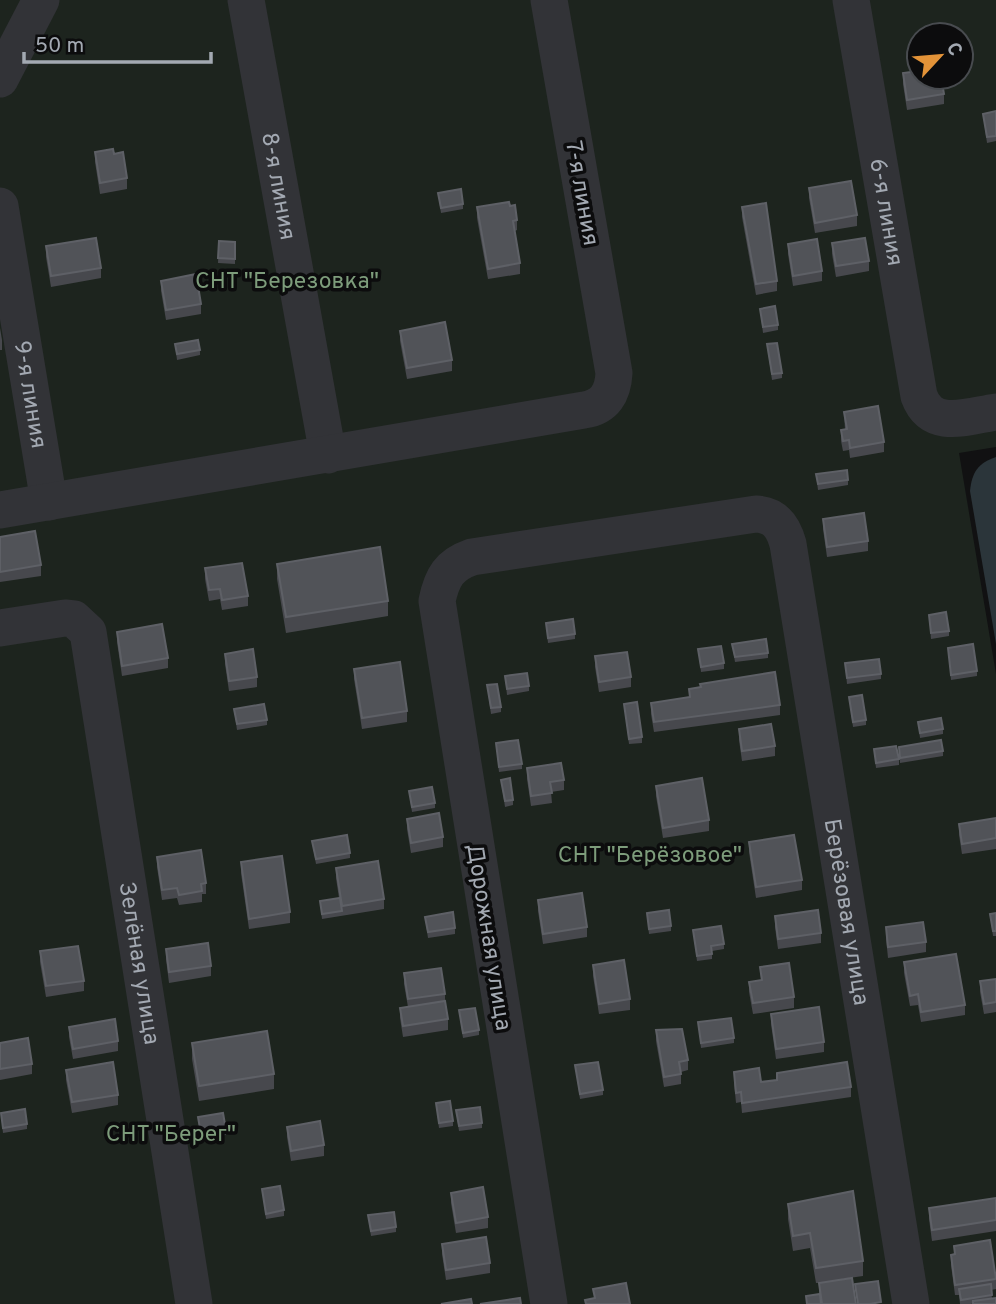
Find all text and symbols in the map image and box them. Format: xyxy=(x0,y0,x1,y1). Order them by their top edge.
scale bar xyxy=(24,21,212,65)
north arrow xyxy=(905,21,975,91)
text: 50 m xyxy=(35,33,84,60)
text: С xyxy=(940,39,967,60)
street label: 8-я линия xyxy=(253,130,301,243)
street label: 7-я линия xyxy=(557,139,604,248)
street label: 6-я линия xyxy=(861,156,908,268)
park label: СНТ "Березовка" xyxy=(195,268,379,297)
street label: 9-я линия xyxy=(6,339,52,451)
street label: Берёзовая улица xyxy=(816,817,874,1008)
street label: Дорожная улица xyxy=(458,842,517,1033)
park label: СНТ "Берёзовое" xyxy=(558,842,742,871)
street label: Зелёная улица xyxy=(111,880,165,1047)
park label: СНТ "Берег" xyxy=(106,1121,236,1150)

